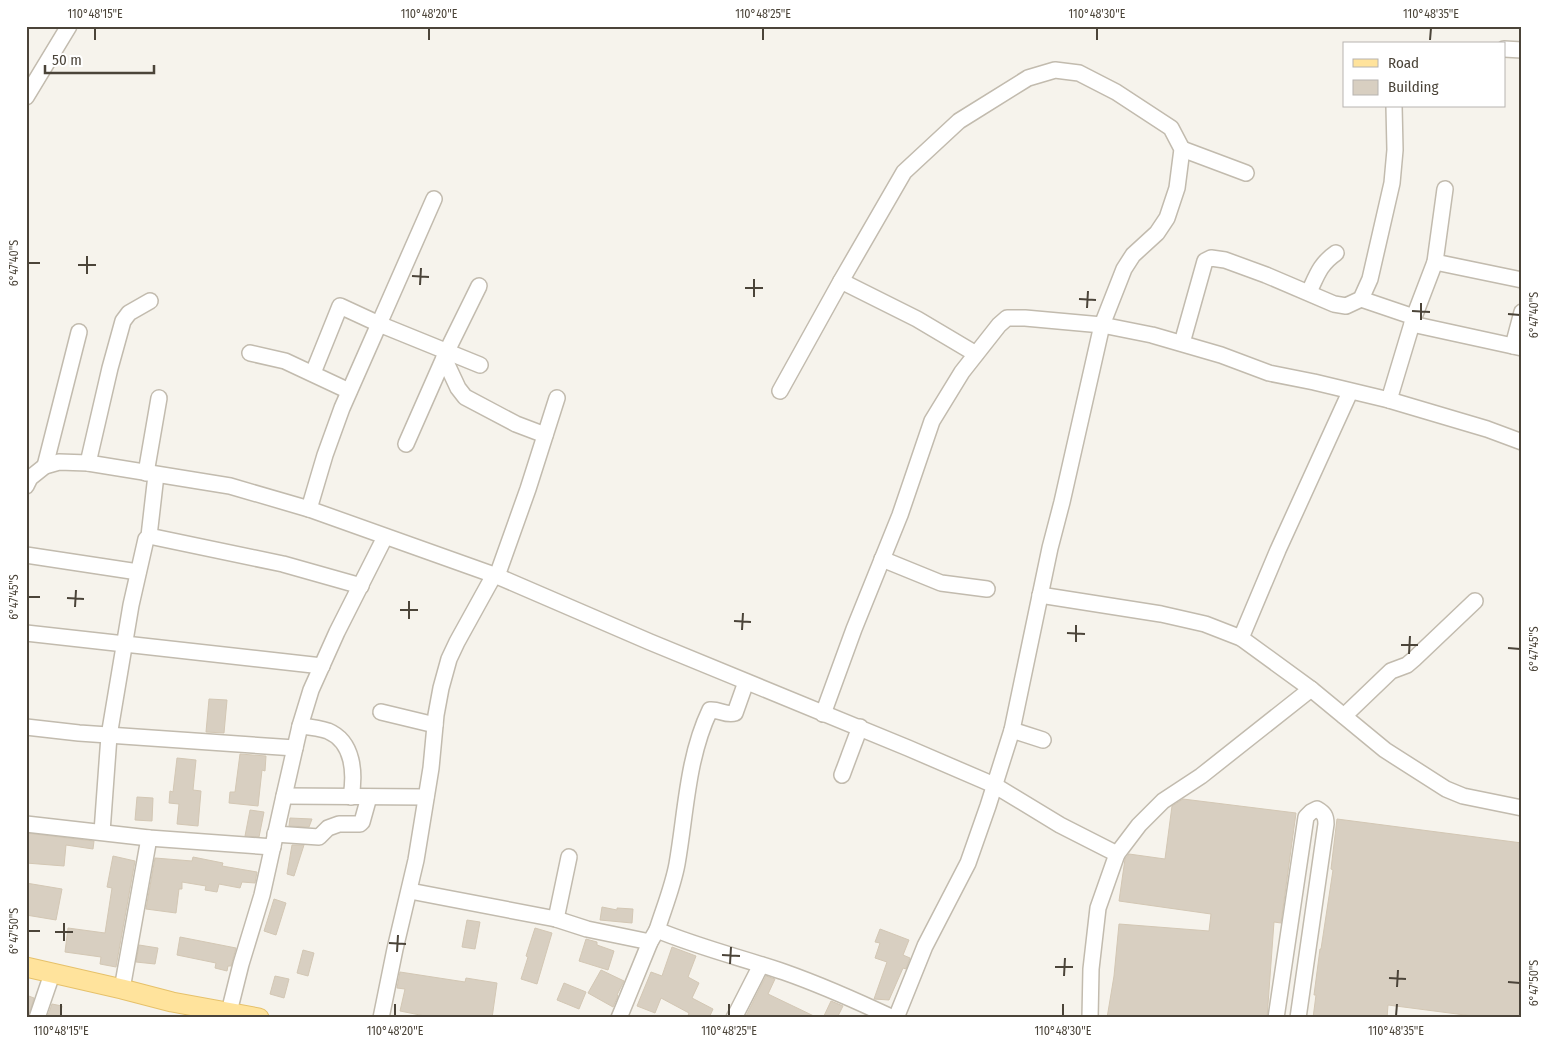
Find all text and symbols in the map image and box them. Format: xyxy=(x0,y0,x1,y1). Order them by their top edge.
text: 110°48'15"E xyxy=(67,7,123,21)
text: 110°48'20"E xyxy=(401,7,458,21)
text: 110°48'25"E xyxy=(735,7,791,21)
text: 110°48'30"E xyxy=(1069,7,1126,21)
text: 110°48'35"E xyxy=(1403,7,1459,21)
scale bar xyxy=(45,42,154,74)
legend xyxy=(1343,42,1506,108)
text: 50 m xyxy=(52,51,82,69)
text: Road xyxy=(1388,54,1419,72)
text: Building xyxy=(1388,78,1439,96)
text: 6°47'40"S xyxy=(7,240,21,286)
text: 6°47'40"S xyxy=(1527,292,1541,338)
text: 6°47'45"S xyxy=(7,574,21,620)
text: 6°47'45"S xyxy=(1527,626,1541,672)
text: 6°47'50"S xyxy=(7,908,21,954)
text: 6°47'50"S xyxy=(1527,960,1541,1006)
text: 110°48'15"E xyxy=(33,1024,89,1038)
text: 110°48'20"E xyxy=(367,1024,424,1038)
text: 110°48'25"E xyxy=(701,1024,757,1038)
text: 110°48'30"E xyxy=(1035,1024,1092,1038)
text: 110°48'35"E xyxy=(1368,1024,1424,1038)

